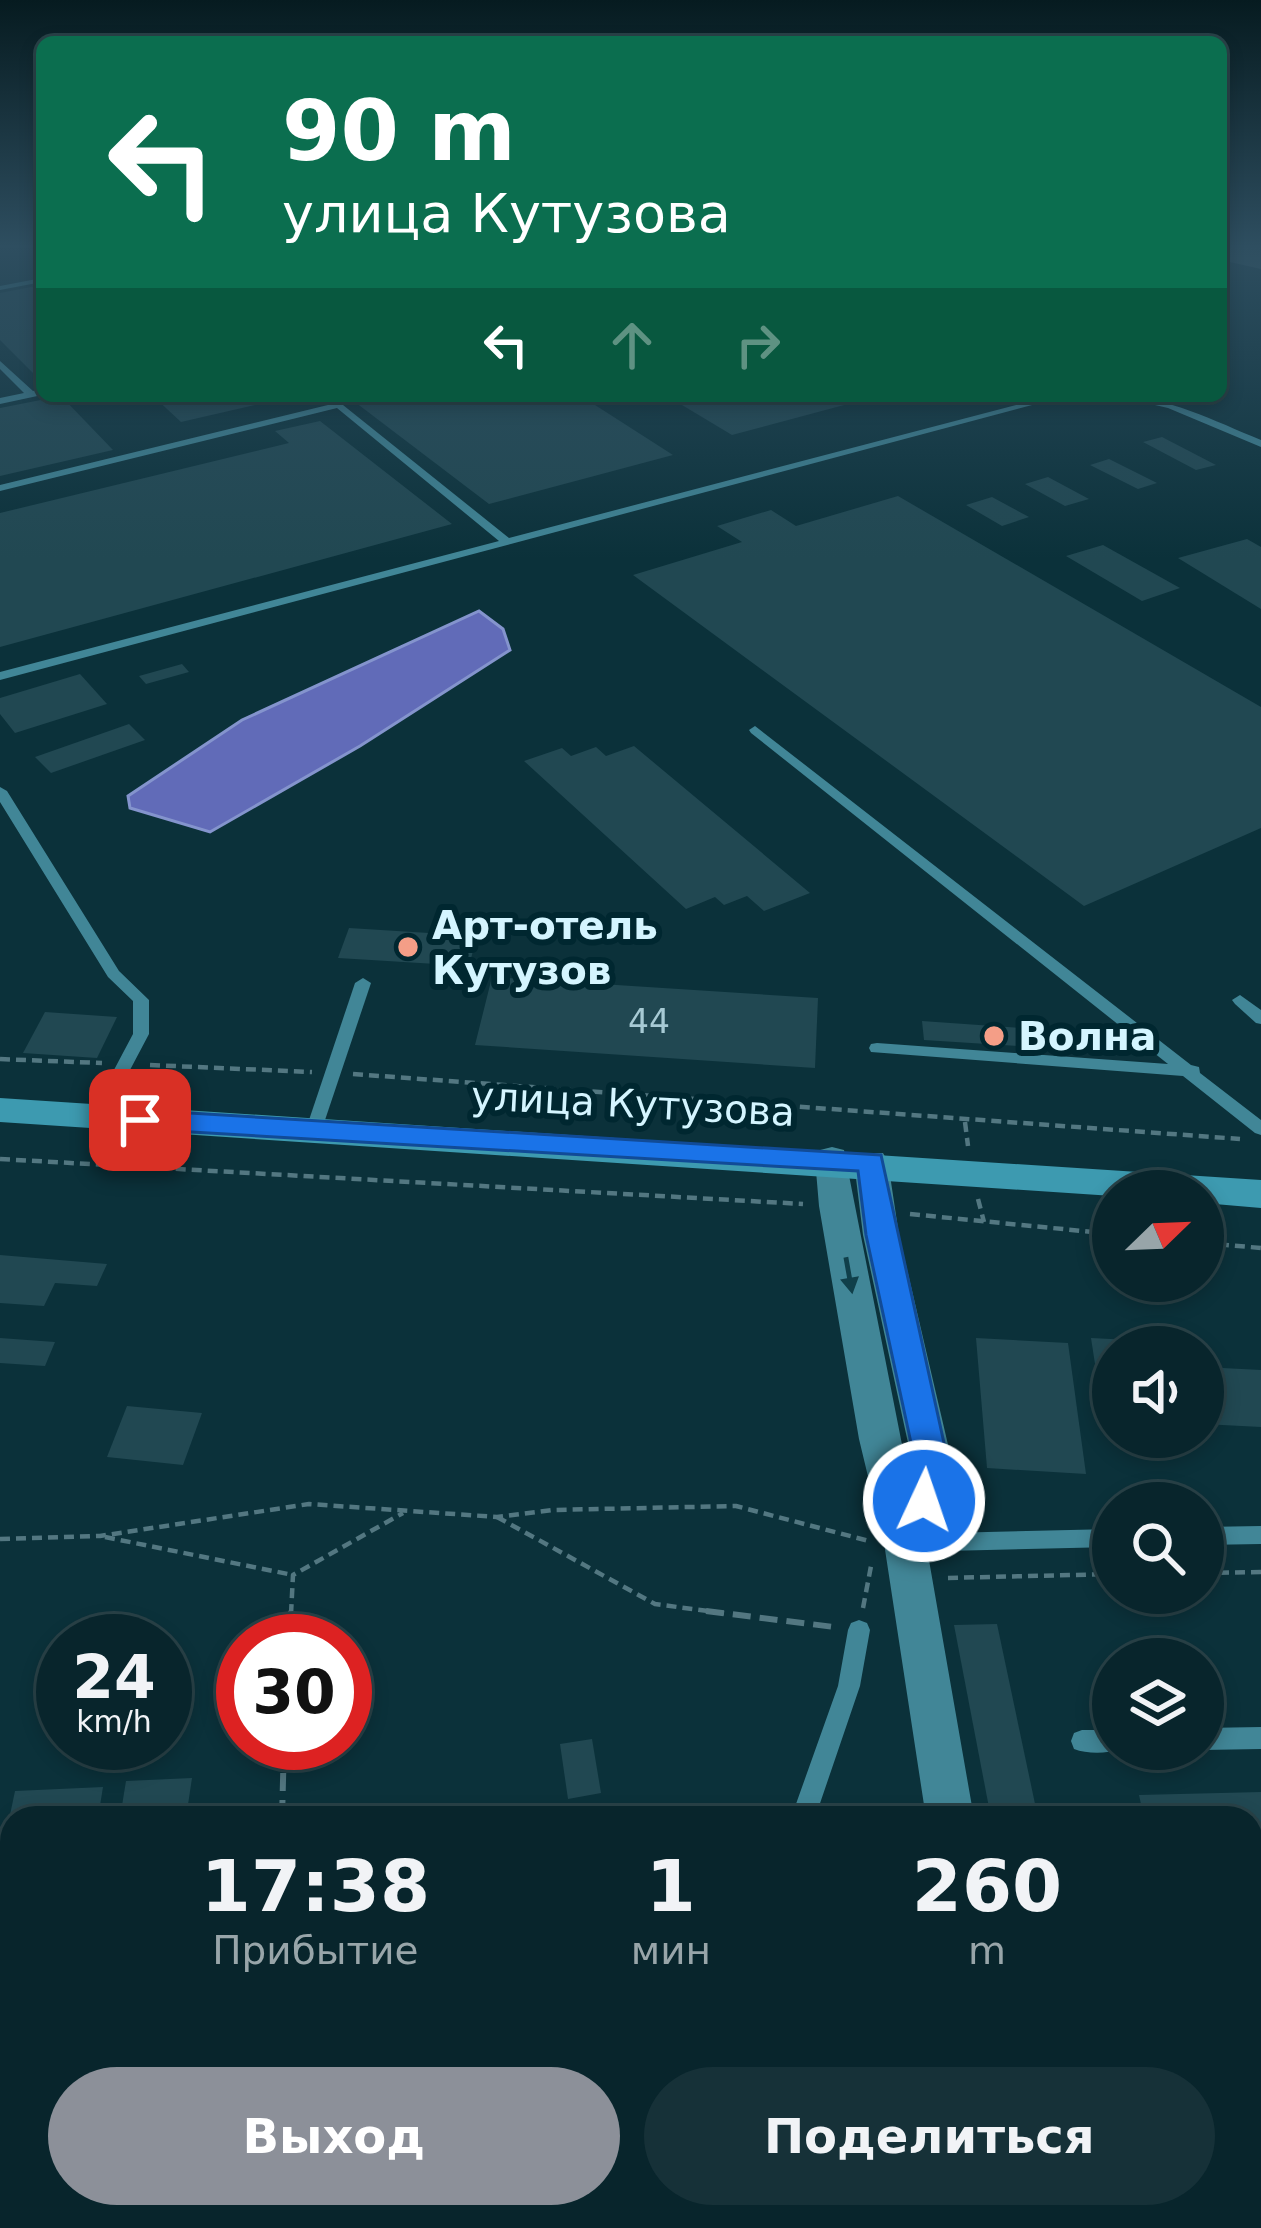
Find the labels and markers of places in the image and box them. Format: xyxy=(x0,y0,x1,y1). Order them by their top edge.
place label: Арт-отель Кутузов xyxy=(432,903,658,993)
marker: Арт-отель Кутузов xyxy=(395,934,421,960)
place label: Волна xyxy=(1018,1014,1156,1059)
marker: Волна xyxy=(981,1023,1007,1049)
pin xyxy=(89,1069,191,1171)

